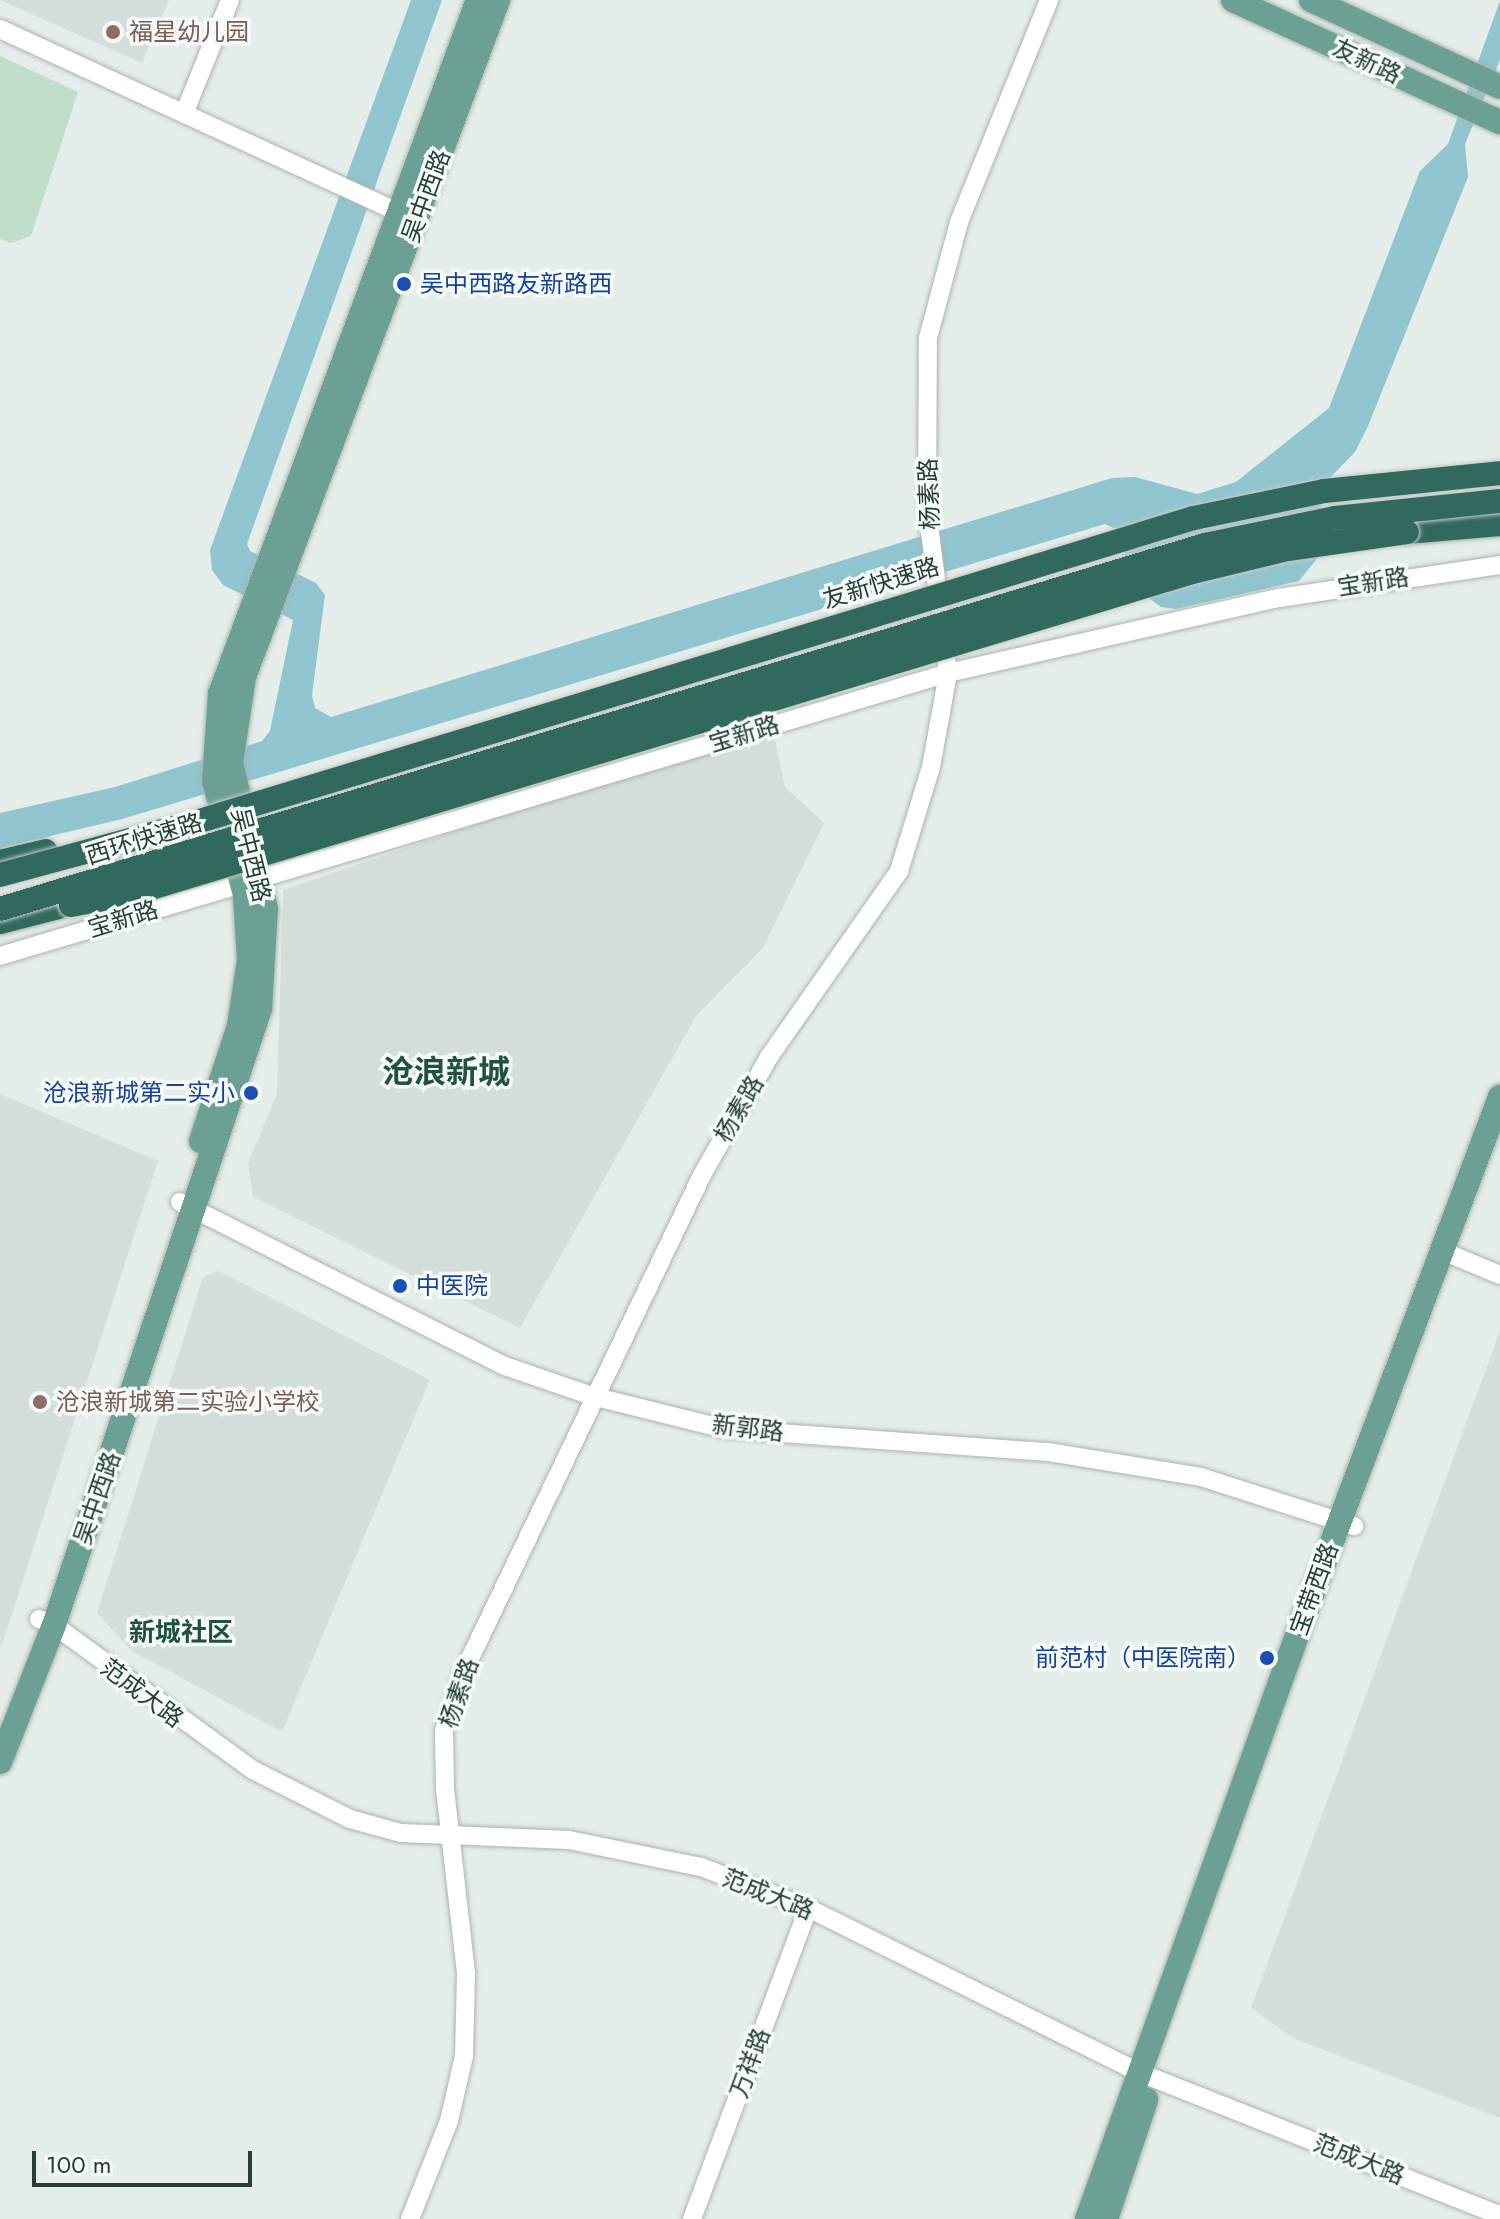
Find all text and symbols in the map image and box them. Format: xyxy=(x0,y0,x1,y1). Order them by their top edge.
place label: 福星幼儿园 xyxy=(129,18,249,46)
marker: 福星幼儿园 xyxy=(104,23,122,41)
street label: 友新路 xyxy=(1328,33,1406,89)
street label: 吴中西路 xyxy=(396,146,456,246)
place label: 吴中西路友新路西 xyxy=(420,270,612,298)
marker: 吴中西路友新路西 xyxy=(395,275,413,293)
street label: 杨素路 xyxy=(913,458,945,530)
street label: 友新快速路 xyxy=(819,552,943,614)
street label: 宝新路 xyxy=(1335,562,1411,602)
street label: 宝新路 xyxy=(705,710,783,758)
street label: 吴中西路 xyxy=(225,805,277,905)
street label: 西环快速路 xyxy=(82,808,206,870)
street label: 宝新路 xyxy=(84,895,162,943)
district label: 沧浪新城 xyxy=(382,1053,510,1091)
street label: 杨素路 xyxy=(709,1071,769,1147)
place label: 沧浪新城第二实小 xyxy=(43,1079,235,1107)
marker: 沧浪新城第二实小 xyxy=(242,1084,260,1102)
place label: 中医院 xyxy=(416,1272,488,1300)
marker: 中医院 xyxy=(391,1277,409,1295)
place label: 沧浪新城第二实验小学校 xyxy=(56,1388,320,1416)
marker: 沧浪新城第二实验小学校 xyxy=(31,1393,49,1411)
street label: 新郭路 xyxy=(711,1409,785,1447)
street label: 吴中西路 xyxy=(68,1448,126,1548)
street label: 宝带西路 xyxy=(1284,1539,1344,1639)
district label: 新城社区 xyxy=(129,1617,233,1649)
place label: 前范村（中医院南） xyxy=(1035,1644,1251,1672)
marker: 前范村（中医院南） xyxy=(1258,1649,1276,1667)
street label: 范成大路 xyxy=(95,1653,189,1733)
street label: 杨素路 xyxy=(434,1654,484,1732)
street label: 范成大路 xyxy=(718,1863,818,1925)
street label: 万祥路 xyxy=(724,2024,776,2102)
street label: 范成大路 xyxy=(1309,2128,1409,2190)
scale bar xyxy=(36,2135,256,2185)
text: 100 m xyxy=(46,2147,112,2182)

